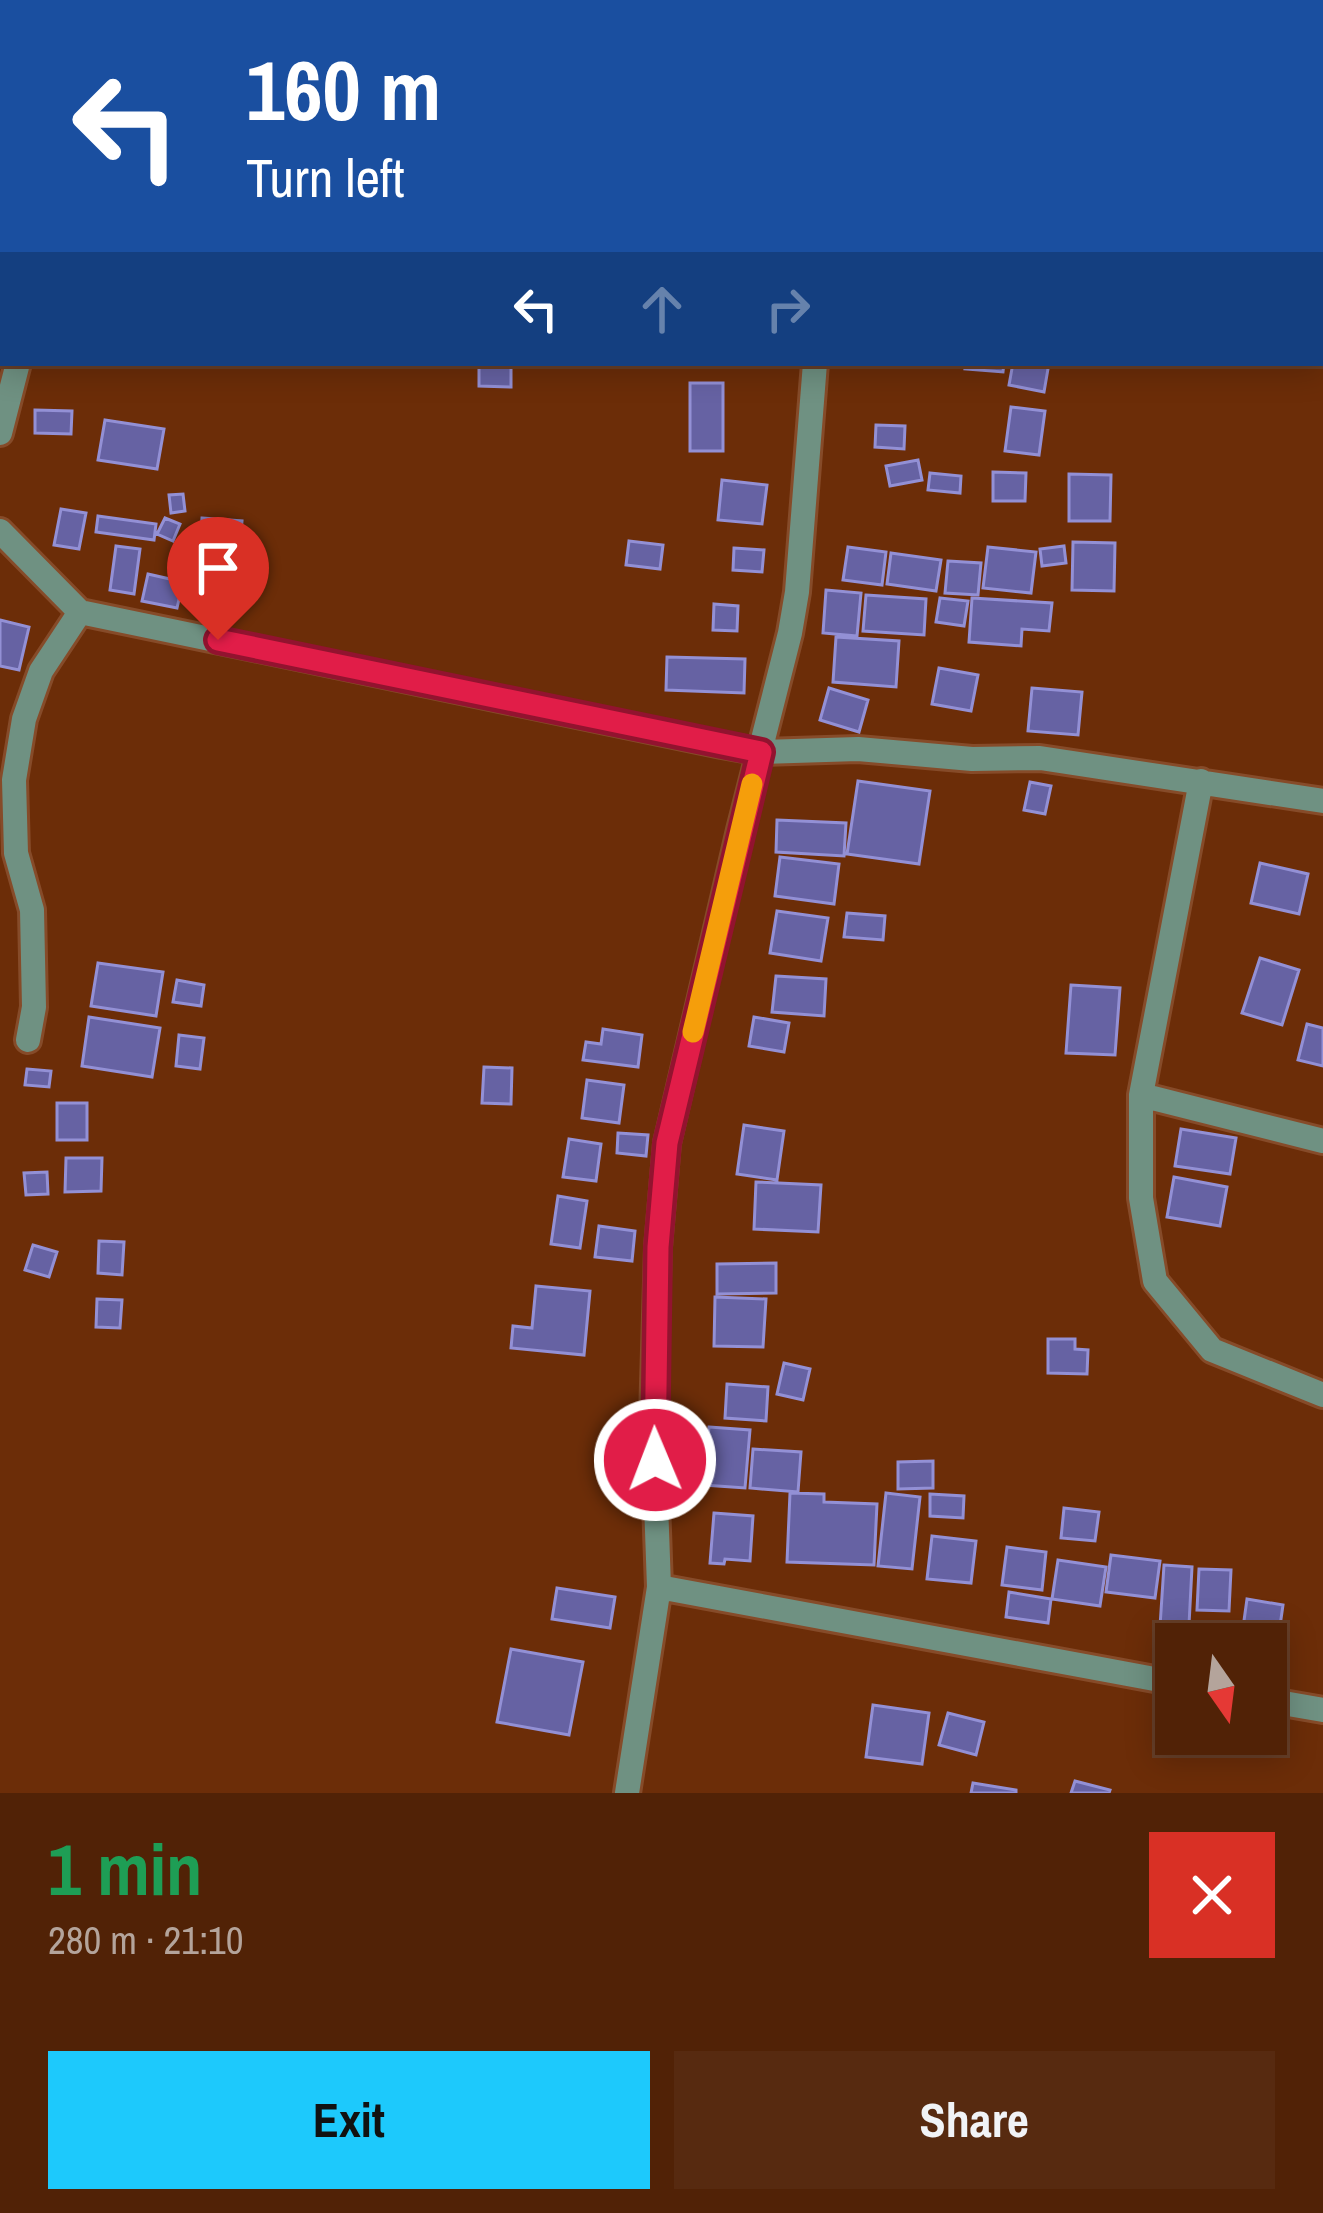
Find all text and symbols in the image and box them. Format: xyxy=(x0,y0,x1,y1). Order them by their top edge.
text: 160 m xyxy=(246,33,441,146)
icon: left xyxy=(48,48,204,204)
text: Turn left xyxy=(246,141,405,214)
icon: left xyxy=(503,276,569,342)
icon: ahead xyxy=(629,276,695,342)
icon: right xyxy=(755,276,821,342)
pin xyxy=(167,517,269,640)
icon: arrive xyxy=(185,535,251,601)
position arrow xyxy=(592,1397,718,1523)
north arrow xyxy=(1155,1623,1287,1755)
map controls xyxy=(1155,1623,1287,1755)
text: 1 min xyxy=(48,1820,202,1917)
button: close xyxy=(1149,1832,1275,1958)
text: 280 m · 21:10 xyxy=(48,1914,244,1966)
button: Exit xyxy=(48,2051,650,2189)
button: Share xyxy=(674,2051,1275,2189)

